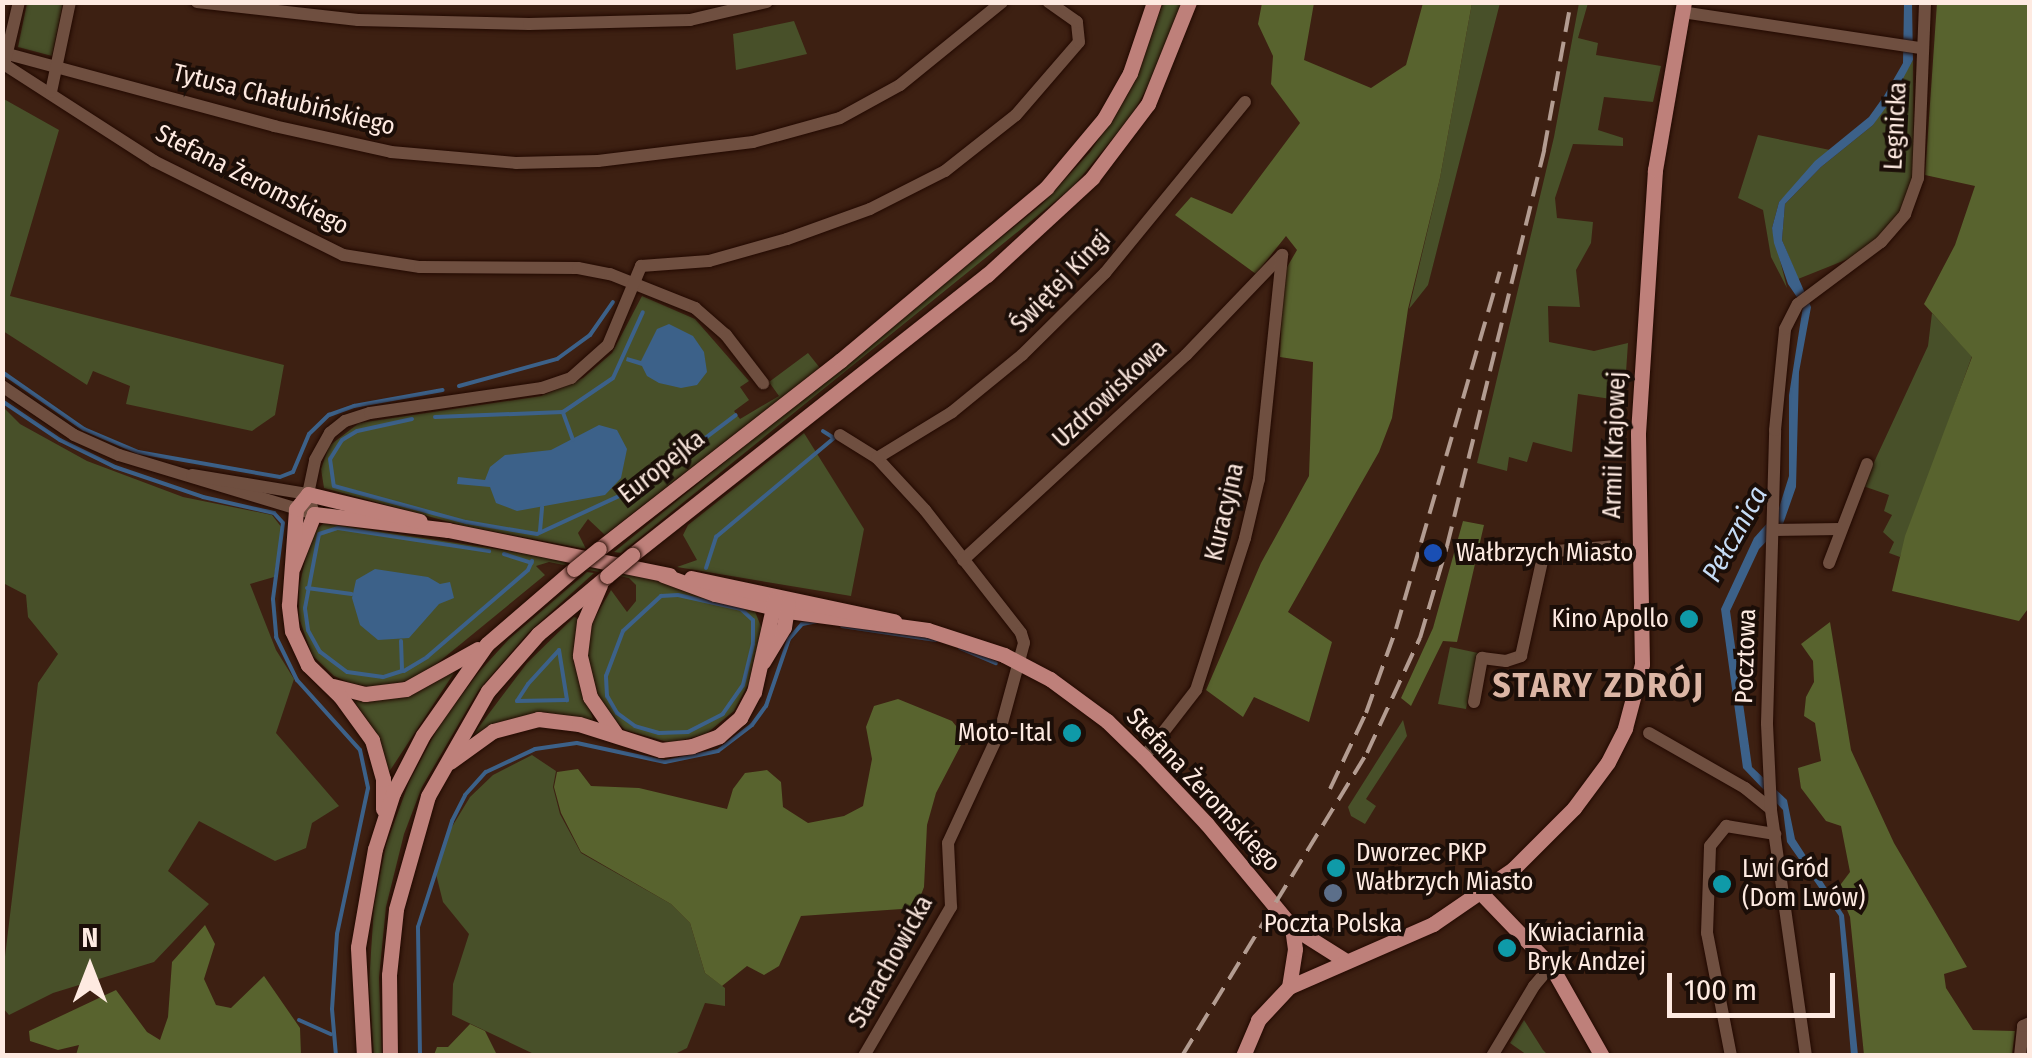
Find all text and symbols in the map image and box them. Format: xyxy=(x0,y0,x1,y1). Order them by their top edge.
street label: Tytusa Chałubińskiego xyxy=(170,58,398,142)
street label: Legnicka xyxy=(1879,81,1913,171)
street label: Stefana Żeromskiego xyxy=(150,118,354,242)
street label: Świętej Kingi xyxy=(1005,225,1117,339)
street label: Uzdrowiskowa xyxy=(1047,334,1173,454)
street label: Armii Krajowej xyxy=(1597,371,1633,519)
street label: Europejka xyxy=(613,424,711,510)
street label: Kuracyjna xyxy=(1199,460,1251,564)
water label: Pełcznica xyxy=(1695,480,1775,588)
place label: Wałbrzych Miasto xyxy=(1456,538,1633,568)
marker: Wałbrzych Miasto xyxy=(1420,540,1446,566)
place label: Kino Apollo xyxy=(1551,604,1669,634)
marker: Kino Apollo xyxy=(1678,608,1700,630)
street label: Pocztowa xyxy=(1729,608,1763,704)
district label: STARY ZDRÓJ xyxy=(1492,664,1706,706)
street label: Stefana Żeromskiego xyxy=(1119,702,1287,878)
place label: Moto-Ital xyxy=(958,718,1052,748)
marker: Moto-Ital xyxy=(1061,722,1083,744)
place label: Dworzec PKP Wałbrzych Miasto xyxy=(1356,839,1533,898)
place label: Lwi Gród (Dom Lwów) xyxy=(1742,855,1865,914)
marker: Dworzec PKP Wałbrzych Miasto xyxy=(1325,857,1347,879)
marker: Lwi Gród (Dom Lwów) xyxy=(1711,873,1733,895)
marker: Poczta Polska xyxy=(1322,882,1344,904)
street label: Starachowicka xyxy=(842,891,940,1033)
place label: Poczta Polska xyxy=(1264,909,1402,939)
north arrow xyxy=(40,918,140,1018)
place label: Kwiaciarnia Bryk Andzej xyxy=(1527,919,1646,978)
text: N xyxy=(82,921,98,954)
marker: Kwiaciarnia Bryk Andzej xyxy=(1496,937,1518,959)
scale bar xyxy=(1672,953,1840,1015)
text: 100 m xyxy=(1684,972,1757,1008)

